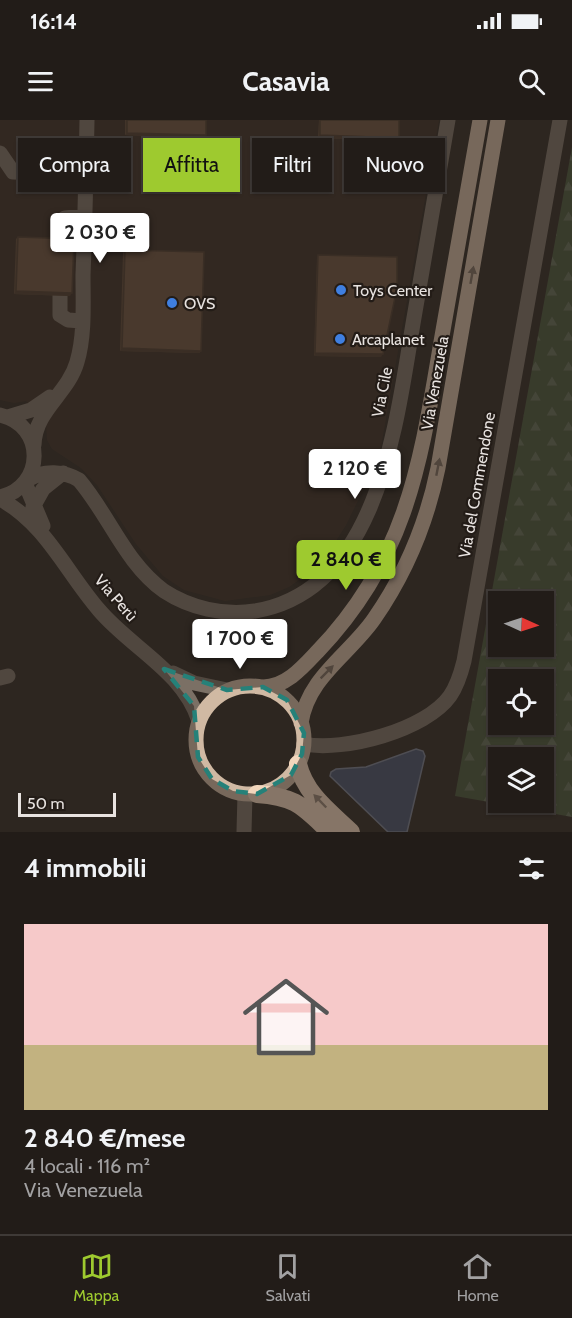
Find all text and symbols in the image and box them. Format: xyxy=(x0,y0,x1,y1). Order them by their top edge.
text: 16:14 xyxy=(30,8,77,35)
icon: menu xyxy=(24,65,57,98)
text: Casavia xyxy=(242,65,330,98)
icon: search xyxy=(515,65,548,98)
chip: Compra xyxy=(18,138,131,192)
chip: Affitta xyxy=(143,138,240,192)
chip: Filtri xyxy=(252,138,332,192)
chip: Nuovo xyxy=(344,138,445,192)
pin: 2 030 € xyxy=(45,213,155,264)
text: 2 030 € xyxy=(64,220,136,244)
one-way arrow xyxy=(467,265,476,284)
place label: Toys Center xyxy=(353,281,433,300)
marker: Toys Center xyxy=(334,283,348,297)
place label: OVS xyxy=(184,294,215,313)
marker: OVS xyxy=(165,296,179,310)
place label: Arcaplanet xyxy=(352,330,425,349)
marker: Arcaplanet xyxy=(333,332,347,346)
street label: Via Venezuela xyxy=(417,334,453,431)
street label: Via Cile xyxy=(368,365,396,419)
street label: Via del Commendone xyxy=(455,410,499,560)
pin: 2 120 € xyxy=(300,449,410,500)
text: 2 120 € xyxy=(323,456,387,480)
one-way arrow xyxy=(434,457,443,476)
pin: 2 840 € xyxy=(291,540,401,591)
text: 2 840 € xyxy=(310,547,382,571)
street label: Via Perù xyxy=(91,571,141,625)
north arrow xyxy=(488,591,554,657)
map controls xyxy=(488,591,554,813)
pin: 1 700 € xyxy=(185,619,295,670)
text: 1 700 € xyxy=(206,626,274,650)
one-way arrow xyxy=(319,665,333,679)
button: locate xyxy=(488,669,554,735)
button: layers xyxy=(488,747,554,813)
scale bar xyxy=(18,790,116,818)
text: 50 m xyxy=(27,794,64,813)
one-way arrow xyxy=(313,795,327,809)
text: 4 immobili xyxy=(24,852,146,884)
icon: filters xyxy=(515,852,548,885)
icon: home xyxy=(232,963,340,1071)
text: 2 840 €/mese xyxy=(24,1122,185,1154)
text: 4 locali · 116 m² xyxy=(24,1154,150,1178)
text: Via Venezuela xyxy=(24,1178,143,1202)
tab: Mappa xyxy=(73,1250,119,1305)
tab: Salvati xyxy=(266,1250,310,1305)
tab: Home xyxy=(457,1250,499,1305)

